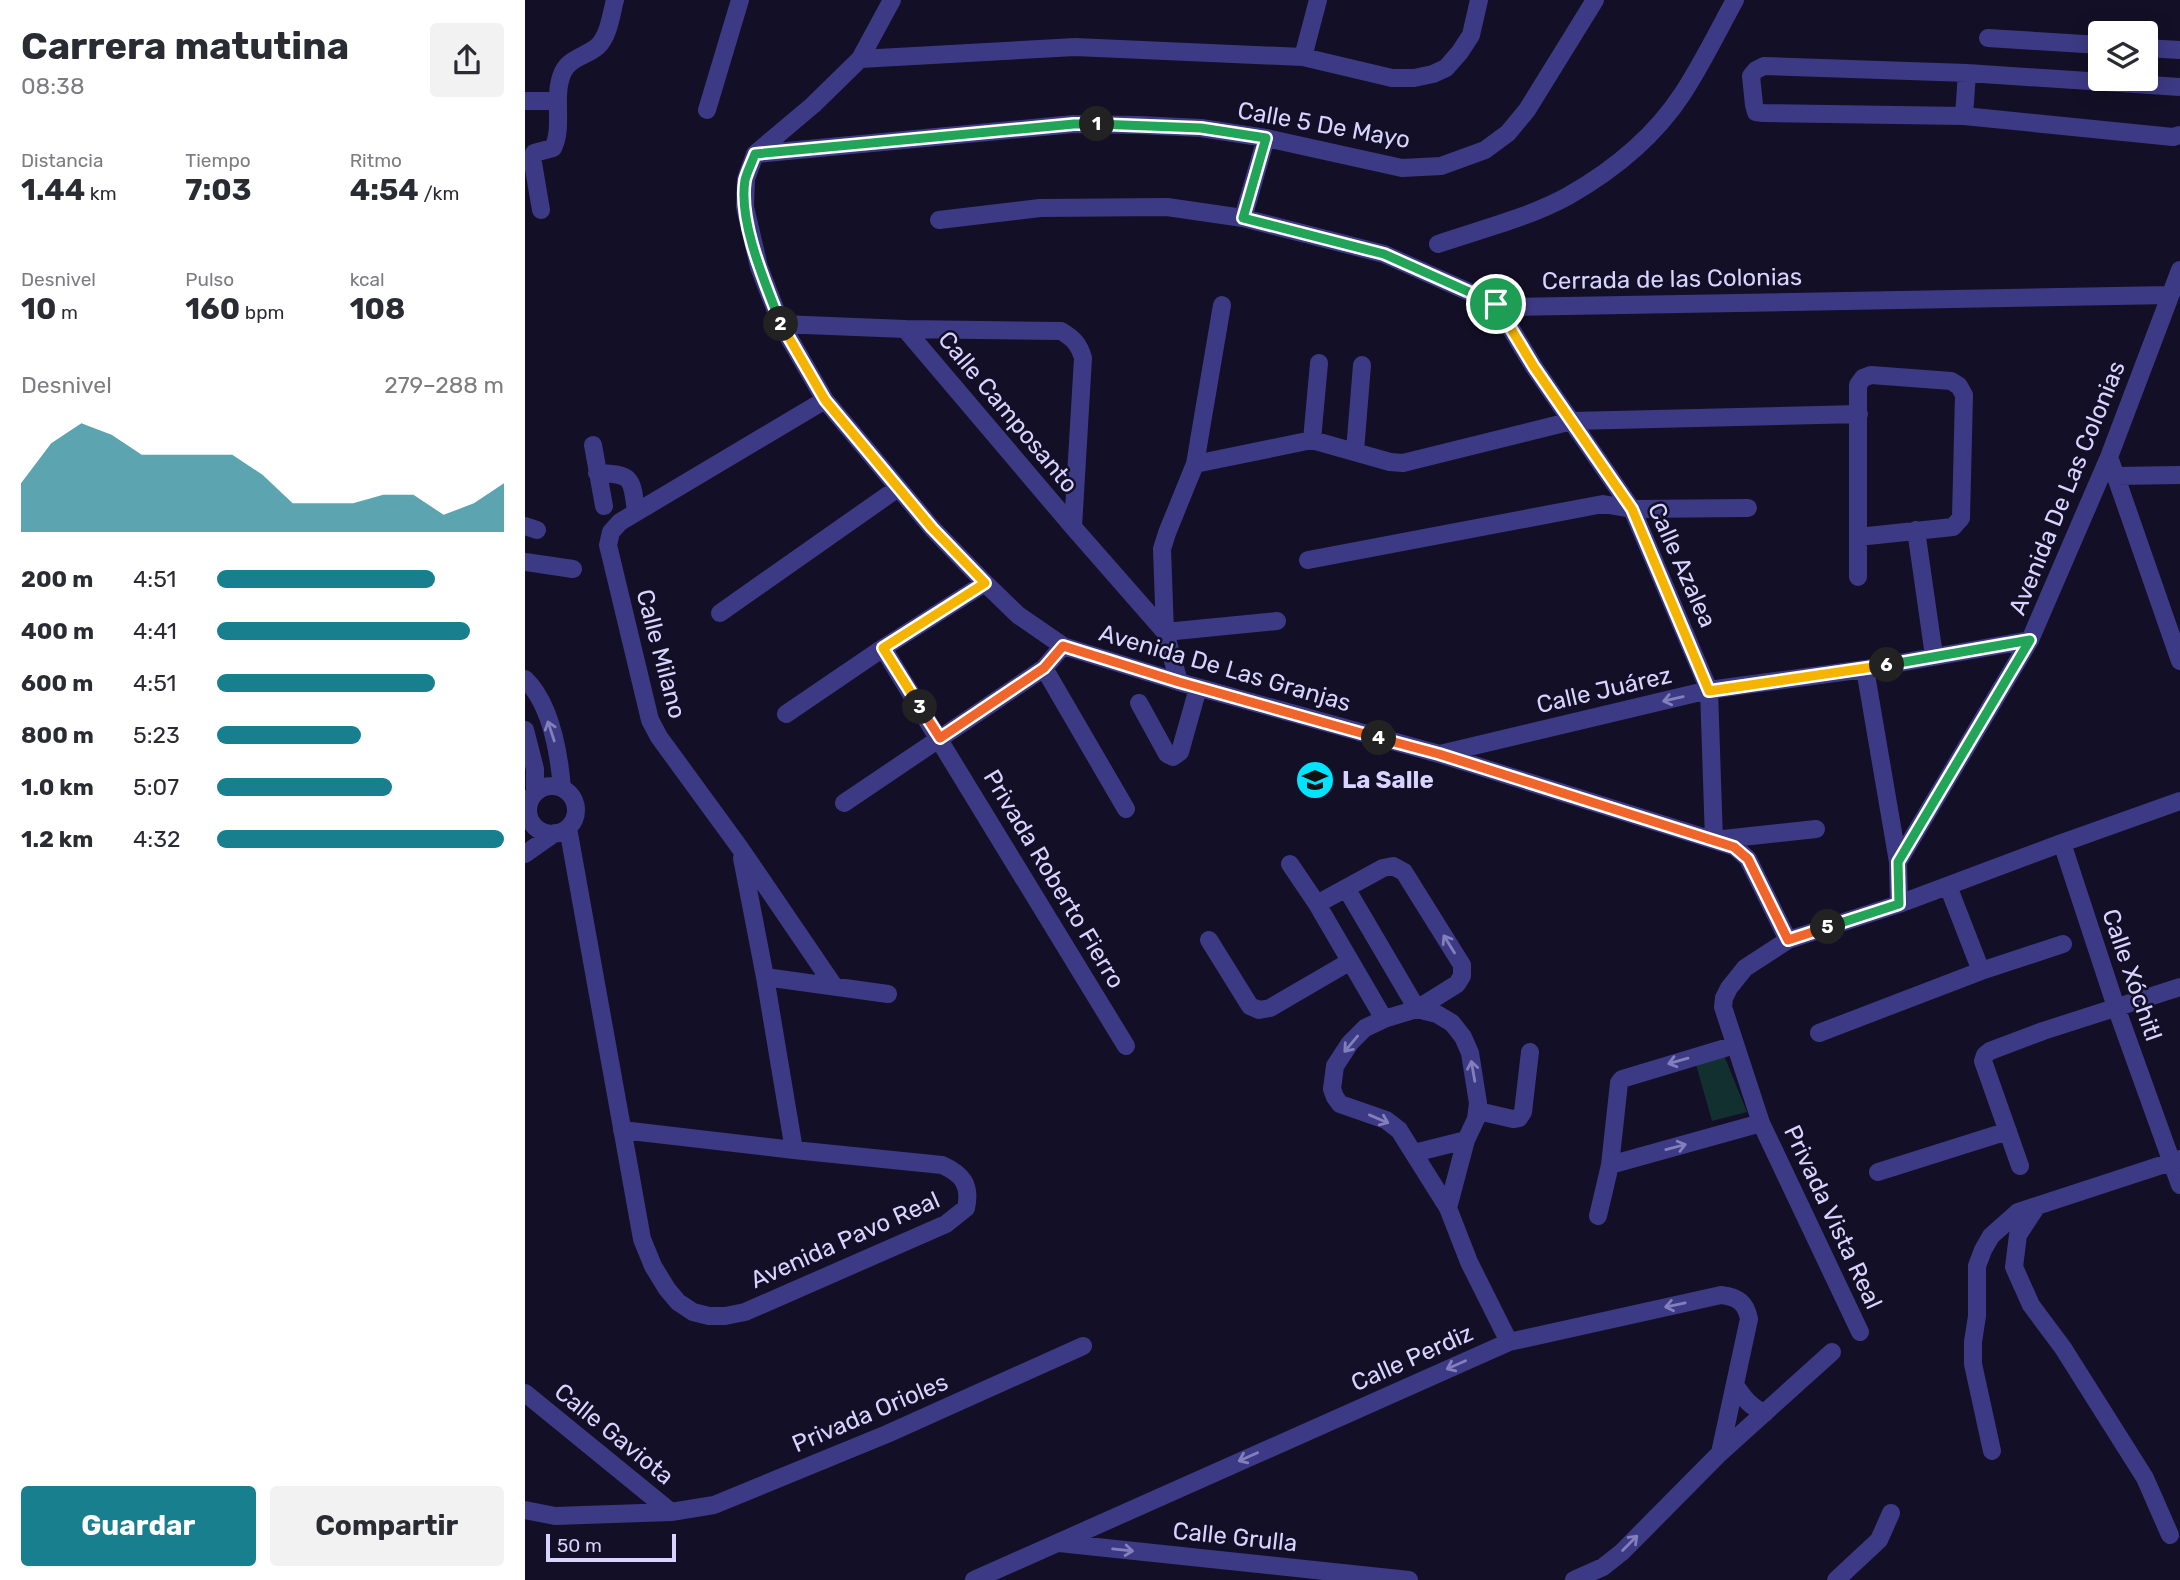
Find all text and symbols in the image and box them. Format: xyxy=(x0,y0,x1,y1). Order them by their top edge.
map controls xyxy=(2088,21,2158,91)
button: layers xyxy=(2088,21,2158,91)
text: Carrera matutina xyxy=(21,23,349,69)
button: share xyxy=(430,23,504,97)
text: 08:38 xyxy=(21,72,85,100)
street label: Calle 5 De Mayo xyxy=(1235,96,1413,154)
pin: 1 xyxy=(1079,106,1115,142)
text: 1 xyxy=(1092,112,1101,135)
text: Distancia xyxy=(21,149,103,172)
text: Tiempo xyxy=(185,149,251,172)
text: Ritmo xyxy=(350,149,402,172)
text: 1.44 xyxy=(21,172,85,208)
text: 7:03 xyxy=(185,172,251,208)
text: 4:54 xyxy=(350,172,419,208)
text: km xyxy=(85,182,117,205)
text: /km xyxy=(419,182,459,205)
street label: Cerrada de las Colonias xyxy=(1542,263,1802,295)
text: Desnivel xyxy=(21,268,96,291)
text: Pulso xyxy=(185,268,234,291)
text: kcal xyxy=(350,268,385,291)
pin xyxy=(1466,274,1526,334)
icon: arrive xyxy=(1477,285,1515,323)
text: 10 xyxy=(21,291,56,327)
text: 160 xyxy=(185,291,240,327)
text: 108 xyxy=(350,291,405,327)
text: m xyxy=(56,301,78,324)
text: bpm xyxy=(240,301,284,324)
pin: 2 xyxy=(763,306,799,342)
text: 2 xyxy=(774,312,787,335)
street label: Calle Camposanto xyxy=(932,326,1084,498)
street label: Avenida De Las Colonias xyxy=(2003,357,2131,619)
text: Desnivel xyxy=(21,371,112,399)
text: 279–288 m xyxy=(384,371,504,399)
street label: Calle Azalea xyxy=(1642,498,1722,632)
text: 200 m xyxy=(21,565,93,593)
text: 4:51 xyxy=(133,565,176,593)
street label: Calle Milano xyxy=(630,586,692,722)
text: 400 m xyxy=(21,617,94,645)
text: 4:41 xyxy=(133,617,177,645)
street label: Avenida De Las Granjas xyxy=(1096,619,1354,717)
pin: 6 xyxy=(1869,648,1905,682)
text: 6 xyxy=(1880,653,1893,676)
street label: Calle Juárez xyxy=(1534,661,1674,719)
text: 600 m xyxy=(21,669,93,697)
text: 4:51 xyxy=(133,669,176,697)
pin: 3 xyxy=(903,690,937,724)
one-way arrow xyxy=(1662,693,1685,706)
text: 3 xyxy=(913,695,926,718)
one-way arrow xyxy=(544,720,556,742)
pin: 4 xyxy=(1361,720,1397,756)
text: 800 m xyxy=(21,721,94,749)
text: 5:23 xyxy=(133,721,180,749)
text: 4 xyxy=(1372,726,1385,749)
school or university icon: La Salle xyxy=(1294,759,1336,801)
street label: Privada Roberto Fierro xyxy=(978,765,1130,993)
place label: La Salle xyxy=(1342,766,1434,794)
text: 1.0 km xyxy=(21,773,94,801)
text: 5:07 xyxy=(133,773,179,801)
text: 1.2 km xyxy=(21,825,93,853)
text: 4:32 xyxy=(133,825,181,853)
street label: Calle Xóchitl xyxy=(2096,905,2168,1045)
pin: 5 xyxy=(1811,909,1845,944)
text: 5 xyxy=(1821,915,1834,938)
one-way arrow xyxy=(1441,934,1455,954)
one-way arrow xyxy=(1344,1034,1359,1052)
one-way arrow xyxy=(1667,1055,1690,1068)
one-way arrow xyxy=(1466,1060,1479,1083)
one-way arrow xyxy=(1367,1113,1389,1126)
street label: Privada Vista Real xyxy=(1778,1121,1888,1313)
one-way arrow xyxy=(1665,1139,1687,1152)
street label: Avenida Pavo Real xyxy=(746,1186,944,1294)
one-way arrow xyxy=(1664,1299,1687,1313)
street label: Calle Perdiz xyxy=(1347,1319,1477,1397)
one-way arrow xyxy=(1446,1359,1467,1372)
street label: Privada Orioles xyxy=(788,1368,952,1458)
street label: Calle Gaviota xyxy=(549,1378,679,1490)
one-way arrow xyxy=(1238,1451,1259,1464)
button: Guardar xyxy=(21,1486,256,1566)
button: Compartir xyxy=(270,1486,504,1566)
street label: Calle Grulla xyxy=(1171,1517,1299,1557)
scale bar xyxy=(546,1531,675,1563)
text: 50 m xyxy=(557,1534,602,1557)
one-way arrow xyxy=(1622,1535,1639,1552)
one-way arrow xyxy=(1111,1543,1134,1556)

